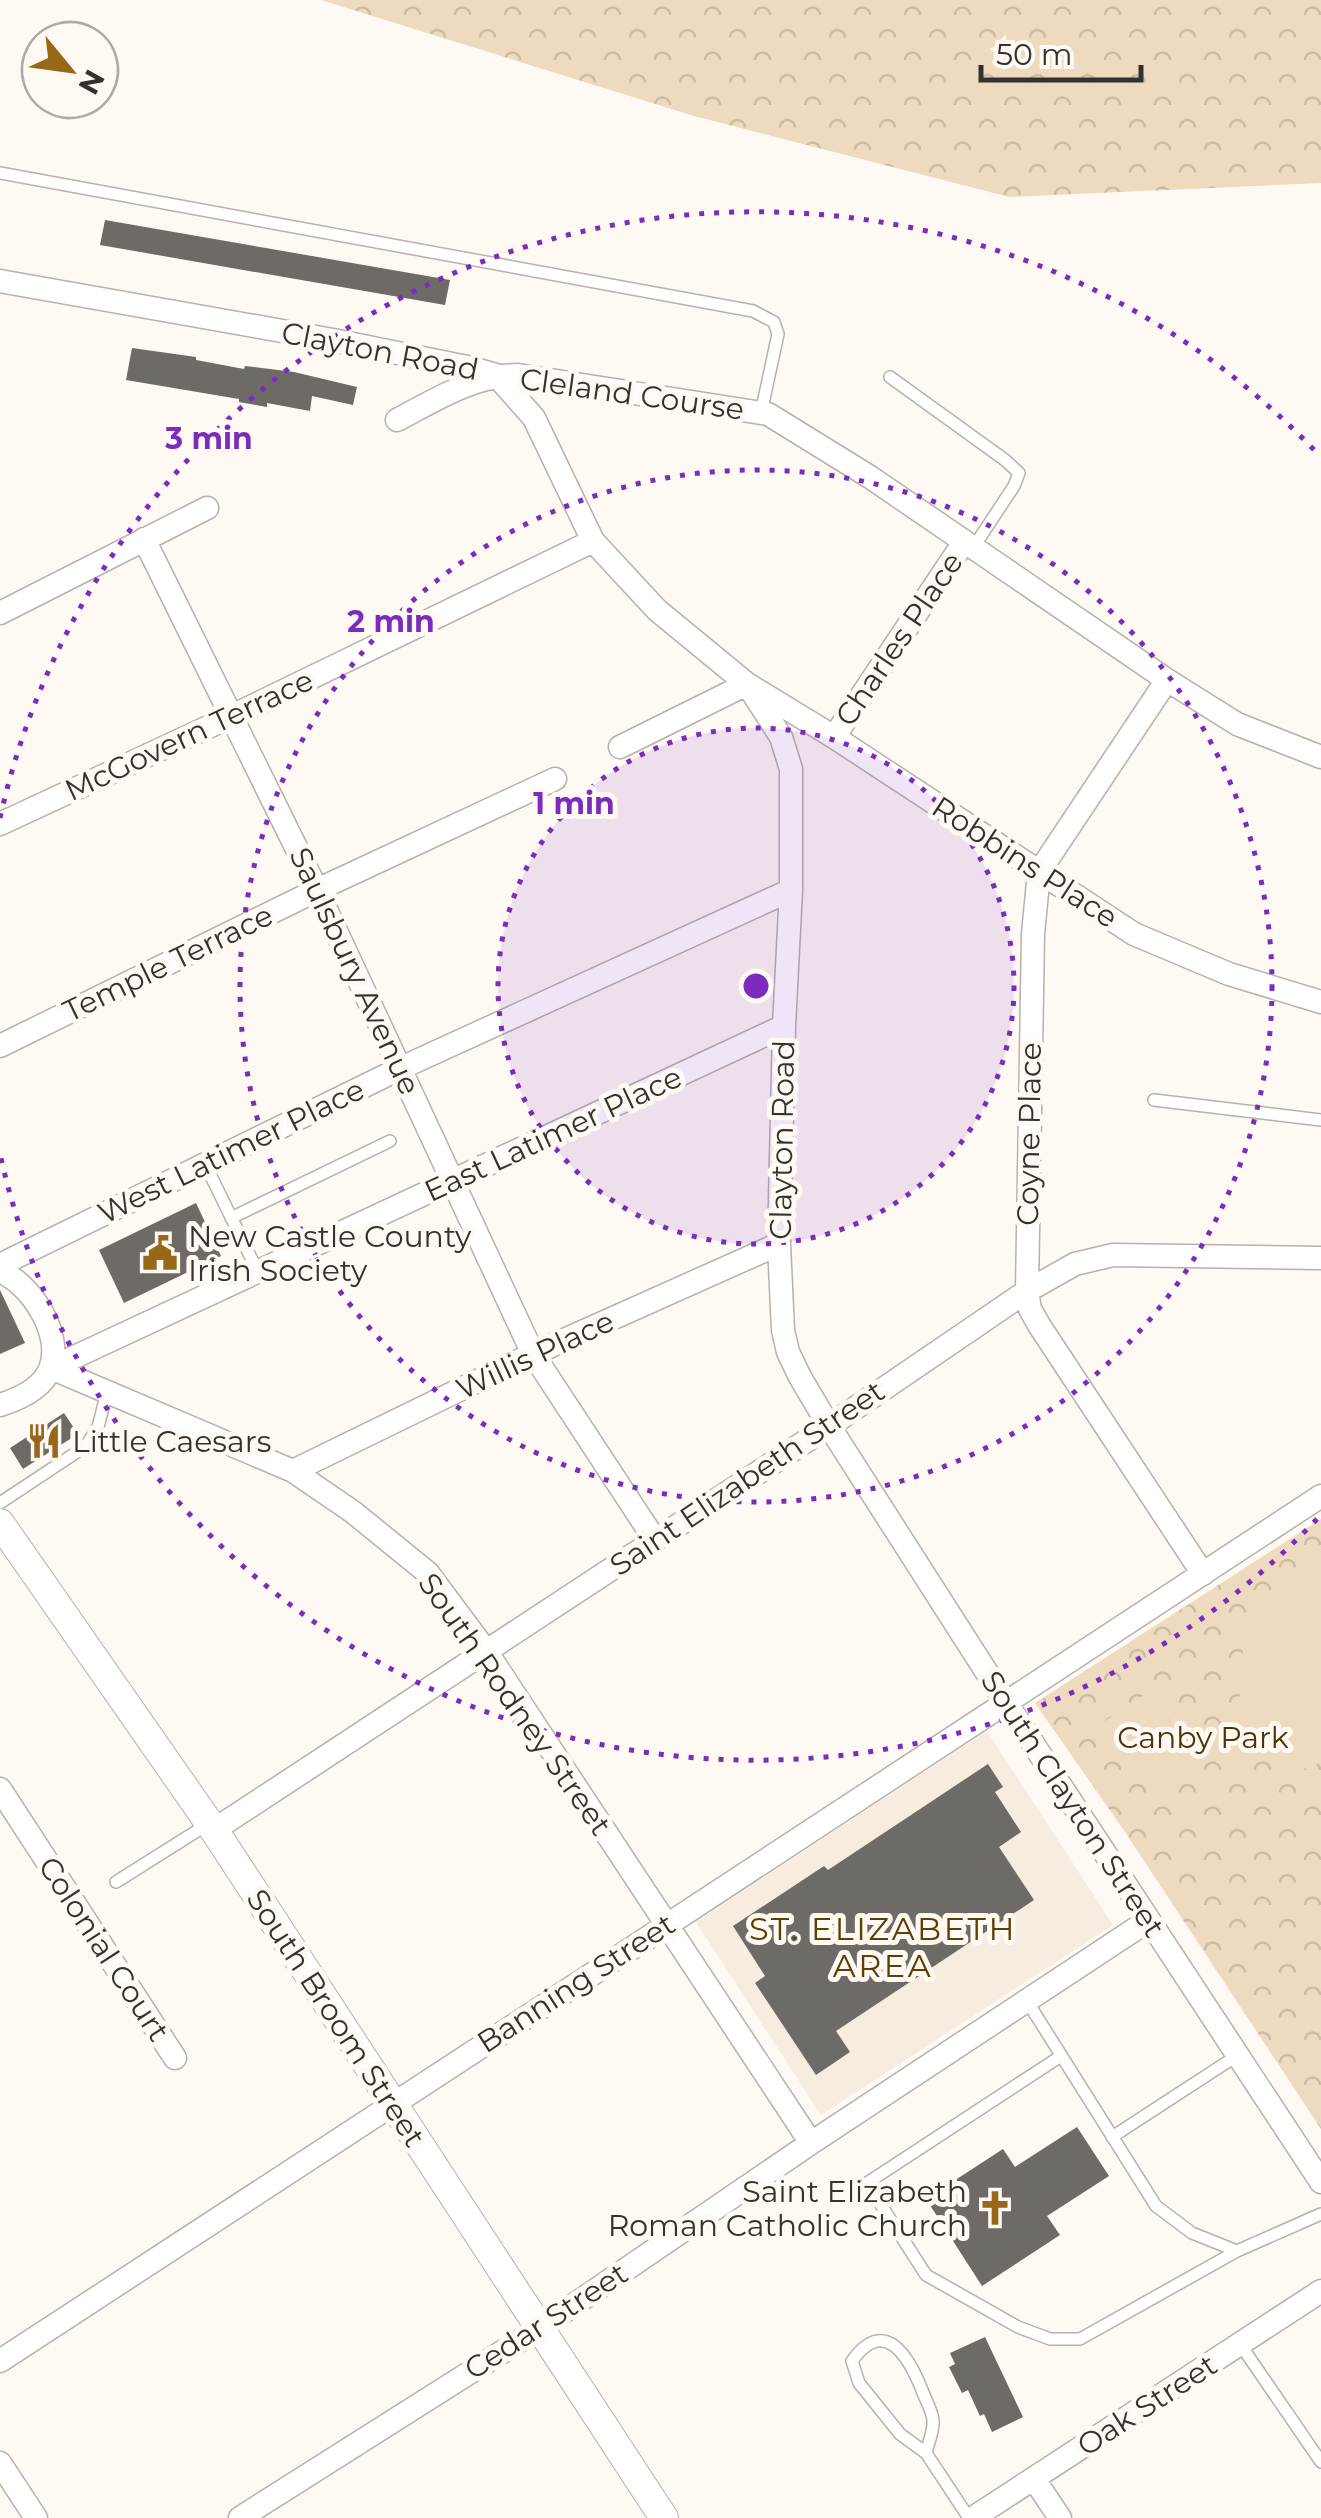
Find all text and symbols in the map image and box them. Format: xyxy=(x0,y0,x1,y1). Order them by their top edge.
north arrow xyxy=(20,20,120,120)
scale bar xyxy=(981,20,1141,82)
text: 50 m xyxy=(996,36,1073,73)
text: N xyxy=(72,64,112,100)
street label: Clayton Road xyxy=(278,314,482,388)
street label: Cleland Course xyxy=(518,360,746,428)
text: 3 min xyxy=(164,420,253,457)
street label: Charles Place xyxy=(827,545,971,733)
text: 2 min xyxy=(347,603,435,640)
street label: McGovern Terrace xyxy=(59,661,319,809)
text: 1 min xyxy=(533,785,615,822)
street label: Robbins Place xyxy=(925,788,1125,936)
street label: Saulsbury Avenue xyxy=(281,841,429,1101)
street label: Temple Terrace xyxy=(57,896,279,1030)
centre of rings xyxy=(738,968,774,1004)
street label: Clayton Road xyxy=(762,1040,802,1240)
street label: Coyne Place xyxy=(1009,1042,1049,1226)
street label: East Latimer Place xyxy=(418,1058,688,1210)
street label: West Latimer Place xyxy=(92,1070,370,1232)
place label: New Castle County Irish Society xyxy=(188,1218,472,1289)
public building icon: New Castle County Irish Society xyxy=(141,1234,179,1272)
street label: Willis Place xyxy=(450,1302,620,1408)
street label: Saint Elizabeth Street xyxy=(603,1372,891,1584)
restaurant icon: Little Caesars xyxy=(25,1422,63,1460)
place label: Little Caesars xyxy=(72,1423,271,1460)
street label: South Rodney Street xyxy=(410,1566,620,1842)
street label: South Clayton Street xyxy=(973,1664,1173,1944)
park label: Canby Park xyxy=(1117,1719,1289,1756)
street label: Colonial Court xyxy=(31,1850,177,2048)
street label: South Broom Street xyxy=(239,1882,433,2154)
street label: Banning Street xyxy=(470,1905,682,2061)
district label: ST. ELIZABETH AREA xyxy=(749,1909,1017,1985)
place label: Saint Elizabeth Roman Catholic Church xyxy=(608,2173,967,2244)
church icon: Saint Elizabeth Roman Catholic Church xyxy=(976,2189,1014,2227)
street label: Cedar Street xyxy=(457,2254,635,2388)
street label: Oak Street xyxy=(1070,2346,1224,2464)

